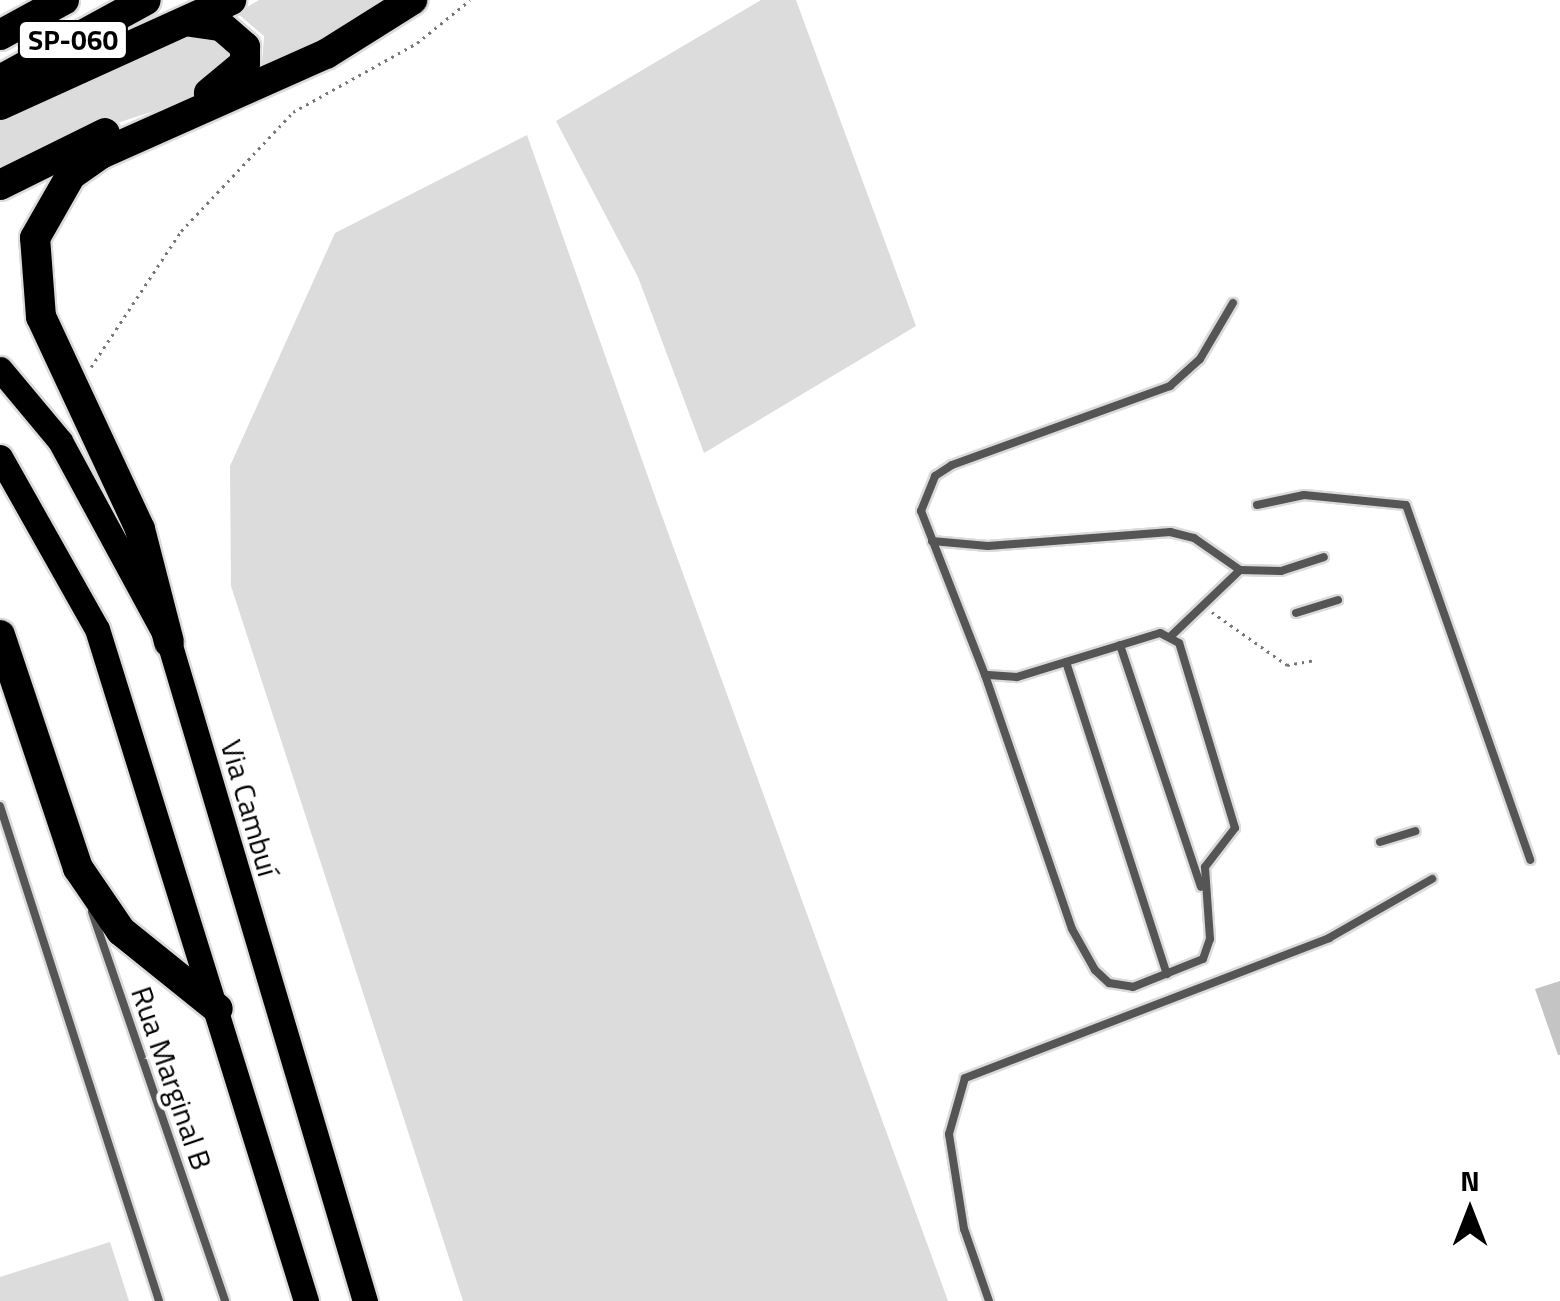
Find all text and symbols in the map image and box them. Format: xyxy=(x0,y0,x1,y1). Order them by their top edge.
road number: SP-060 xyxy=(15,17,130,63)
street label: Via Cambuí xyxy=(213,736,287,880)
street label: Rua Marginal B xyxy=(124,982,220,1174)
text: N xyxy=(1460,1159,1480,1202)
north arrow xyxy=(1420,1161,1520,1261)

